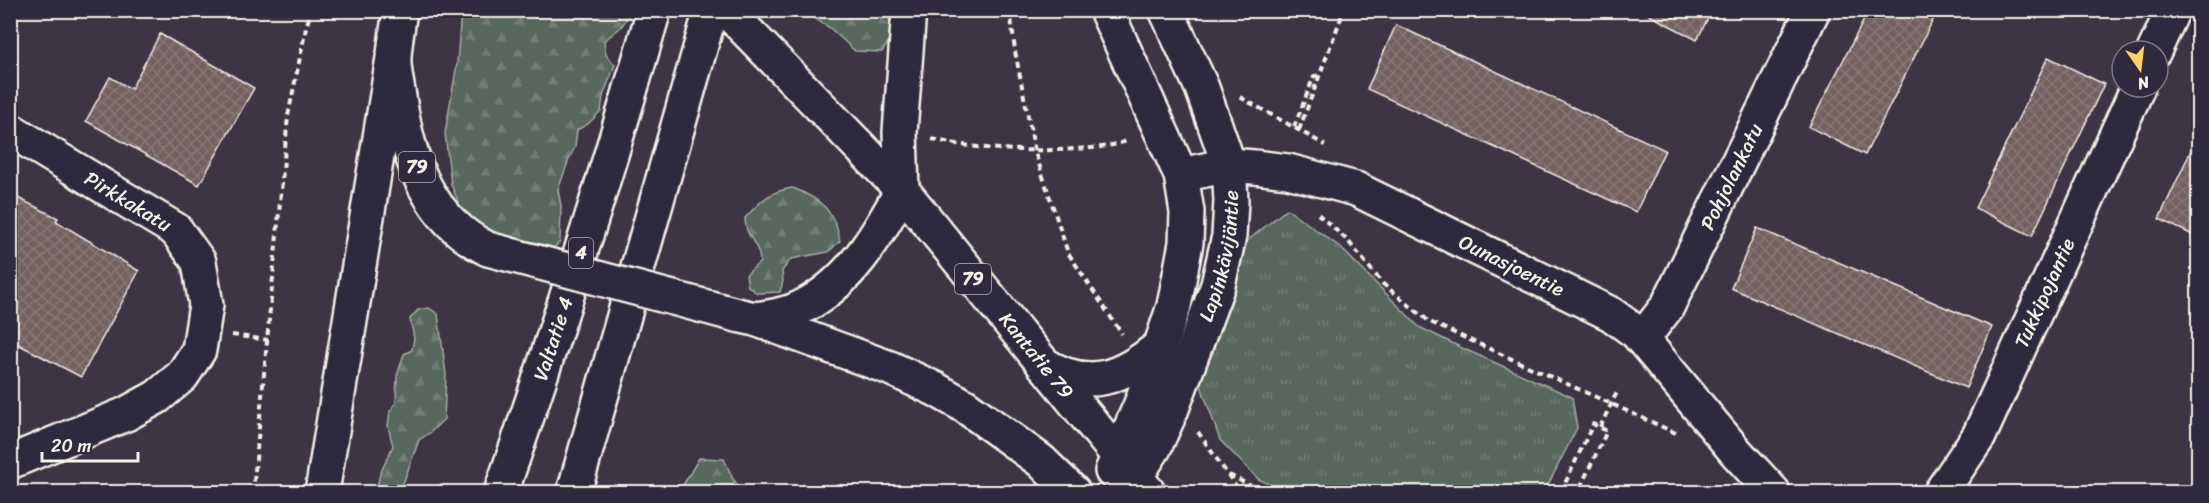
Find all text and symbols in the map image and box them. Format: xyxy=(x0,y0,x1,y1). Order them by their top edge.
north arrow xyxy=(2110,39,2170,99)
text: N xyxy=(2134,67,2153,99)
street label: Pohjolankatu xyxy=(1690,117,1773,236)
road number: 79 xyxy=(399,152,435,182)
street label: Pirkkakatu xyxy=(77,162,179,242)
street label: Lapinkävijäntie xyxy=(1189,189,1249,327)
street label: Ounasjoentie xyxy=(1452,225,1571,307)
street label: Tukkipojantie xyxy=(2004,232,2085,354)
road number: 4 xyxy=(569,238,593,268)
road number: 79 xyxy=(955,264,991,294)
street label: Valtatie 4 xyxy=(523,292,584,385)
street label: Kantatie 79 xyxy=(990,304,1083,407)
scale bar xyxy=(42,425,138,463)
text: 20 m xyxy=(51,430,91,462)

